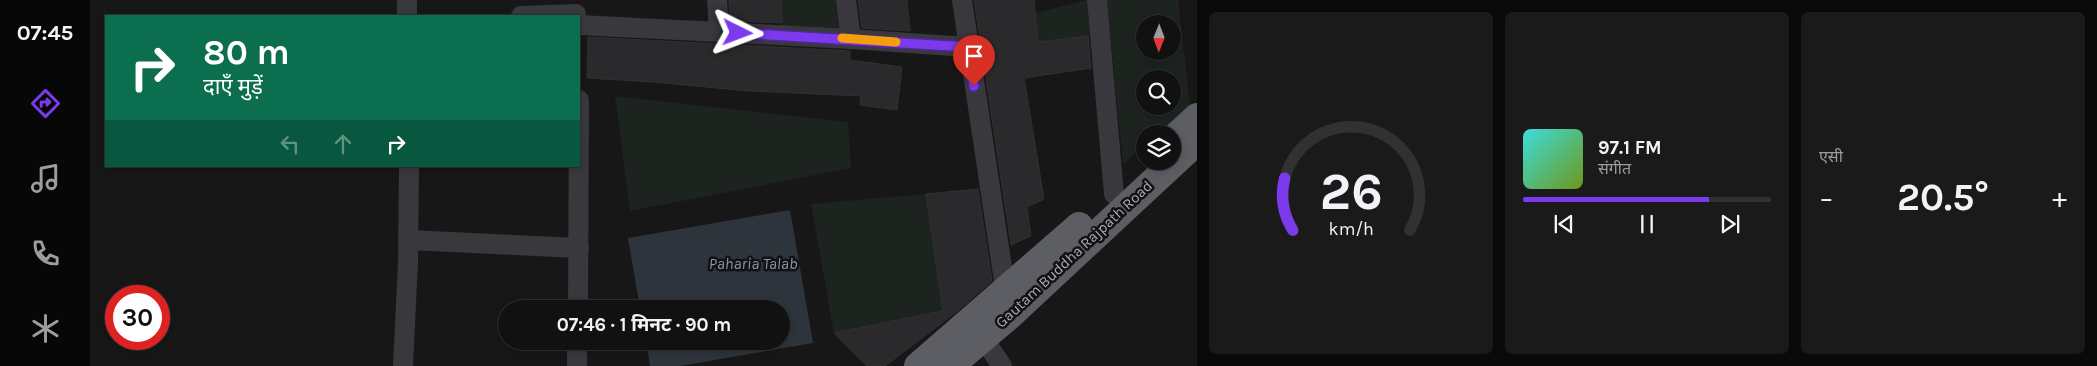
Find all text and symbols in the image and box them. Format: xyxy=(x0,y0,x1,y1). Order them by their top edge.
position arrow xyxy=(711,6,763,58)
north arrow xyxy=(1136,15,1181,60)
map controls xyxy=(1136,15,1181,170)
text: 07:45 xyxy=(17,20,73,46)
text: 80 m xyxy=(203,32,290,73)
icon: right xyxy=(120,35,185,100)
pin xyxy=(953,35,995,86)
icon: arrive xyxy=(960,42,988,70)
button: search xyxy=(1136,70,1181,115)
text: दाएँ मुड़ें xyxy=(203,74,263,100)
icon: directions xyxy=(28,86,63,121)
button: layers xyxy=(1136,125,1181,170)
icon: left xyxy=(276,130,304,158)
icon: ahead xyxy=(329,130,357,158)
icon: right xyxy=(382,130,410,158)
text: 97.1 FM xyxy=(1598,137,1662,159)
text: एसी xyxy=(1819,147,1843,166)
text: संगीत xyxy=(1598,159,1631,178)
icon: music xyxy=(28,161,63,196)
text: 26 xyxy=(1319,161,1383,222)
text: 20.5° xyxy=(1897,175,1989,220)
street label: Gautam Buddha Rajpath Road xyxy=(992,177,1156,331)
text: − xyxy=(1819,181,1834,214)
text: + xyxy=(2052,181,2067,214)
icon: previous xyxy=(1550,210,1578,238)
icon: pause xyxy=(1633,210,1661,238)
icon: next xyxy=(1716,210,1744,238)
text: km/h xyxy=(1328,219,1374,240)
icon: phone xyxy=(28,236,63,271)
water label: Paharia Talab xyxy=(709,254,798,273)
speed limit sign: 30 xyxy=(105,285,170,350)
icon: climate xyxy=(28,311,63,346)
text: 07:46 · 1 मिनट · 90 m xyxy=(557,314,731,336)

